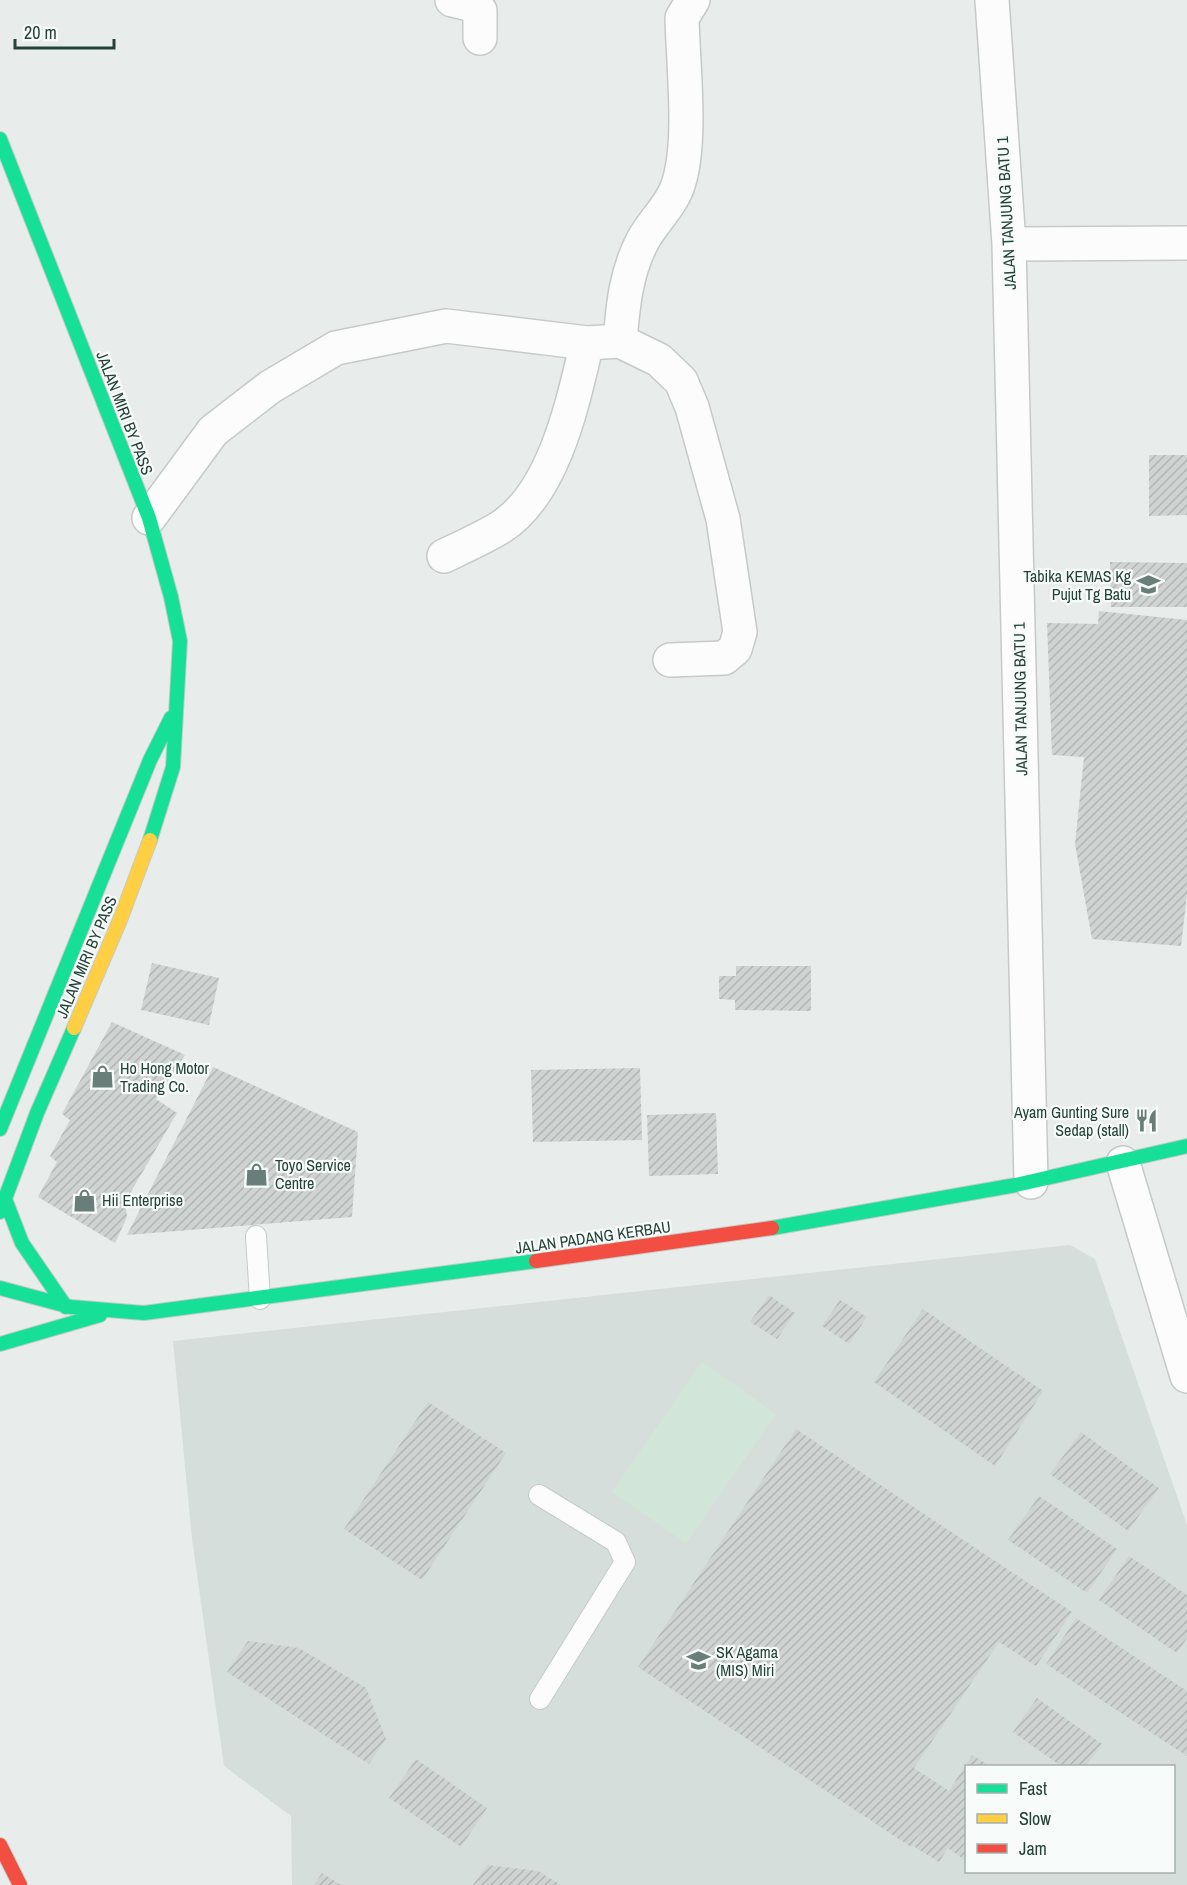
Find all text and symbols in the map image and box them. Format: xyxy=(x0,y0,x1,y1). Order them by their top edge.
scale bar xyxy=(15,12,114,50)
text: 20 m xyxy=(24,20,57,45)
street label: JALAN TANJUNG BATU 1 xyxy=(991,135,1021,290)
street label: JALAN MIRI BY PASS xyxy=(91,348,159,478)
place label: Tabika KEMAS Kg Pujut Tg Batu xyxy=(1023,565,1132,605)
school or university icon: Tabika KEMAS Kg Pujut Tg Batu xyxy=(1136,572,1162,598)
street label: JALAN TANJUNG BATU 1 xyxy=(1008,621,1032,776)
street label: JALAN MIRI BY PASS xyxy=(50,892,122,1022)
place label: Ho Hong Motor Trading Co. xyxy=(120,1057,210,1097)
shop icon: Ho Hong Motor Trading Co. xyxy=(89,1064,115,1090)
place label: Ayam Gunting Sure Sedap (stall) xyxy=(1013,1101,1129,1141)
restaurant icon: Ayam Gunting Sure Sedap (stall) xyxy=(1134,1108,1160,1134)
place label: Toyo Service Centre xyxy=(275,1154,351,1194)
shop icon: Toyo Service Centre xyxy=(244,1161,270,1187)
shop icon: Hii Enterprise xyxy=(71,1187,97,1213)
place label: Hii Enterprise xyxy=(102,1189,183,1211)
street label: JALAN PADANG KERBAU xyxy=(514,1215,672,1259)
place label: SK Agama (MIS) Miri xyxy=(716,1641,779,1681)
school or university icon: SK Agama (MIS) Miri xyxy=(685,1648,711,1674)
legend xyxy=(965,1765,1175,1873)
text: Fast xyxy=(1019,1776,1047,1801)
text: Slow xyxy=(1019,1806,1051,1831)
text: Jam xyxy=(1019,1836,1047,1861)

